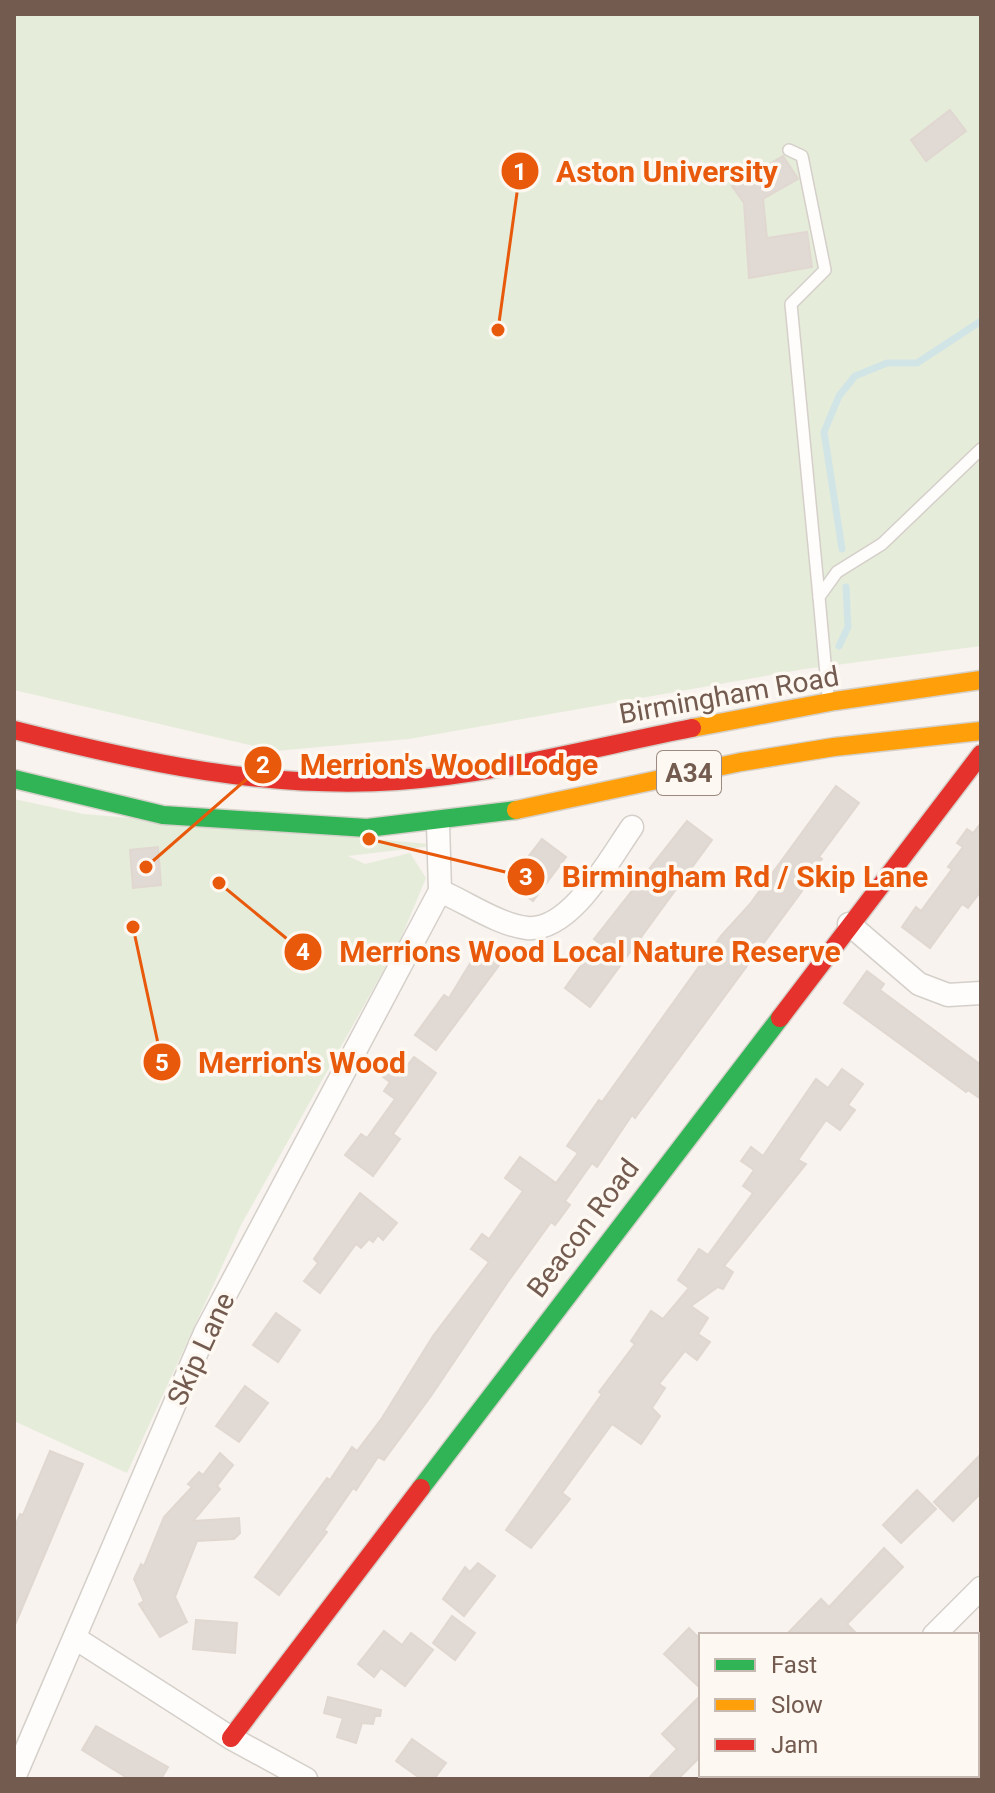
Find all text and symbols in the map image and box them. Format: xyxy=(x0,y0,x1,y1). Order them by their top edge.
callout: Aston University xyxy=(500,144,794,198)
text: Aston University xyxy=(556,154,779,189)
text: 1 xyxy=(513,158,527,186)
street label: Birmingham Road xyxy=(616,659,842,731)
callout: Merrion's Wood Lodge xyxy=(243,738,614,792)
text: Merrion's Wood Lodge xyxy=(300,747,598,782)
text: 2 xyxy=(256,751,270,779)
road number: A34 xyxy=(657,751,721,795)
callout: Birmingham Rd / Skip Lane xyxy=(506,850,944,904)
text: Birmingham Rd / Skip Lane xyxy=(562,859,928,894)
text: 3 xyxy=(519,863,533,891)
callout: Merrions Wood Local Nature Reserve xyxy=(283,925,856,979)
text: Merrions Wood Local Nature Reserve xyxy=(339,934,841,969)
text: 4 xyxy=(296,938,310,966)
callout: Merrion's Wood xyxy=(142,1035,422,1089)
text: Merrion's Wood xyxy=(198,1045,406,1080)
text: 5 xyxy=(155,1049,169,1077)
street label: Beacon Road xyxy=(520,1152,646,1304)
street label: Skip Lane xyxy=(160,1287,242,1411)
legend xyxy=(699,1633,979,1777)
text: Fast xyxy=(771,1651,817,1679)
text: Slow xyxy=(771,1691,823,1719)
text: Jam xyxy=(771,1731,818,1759)

